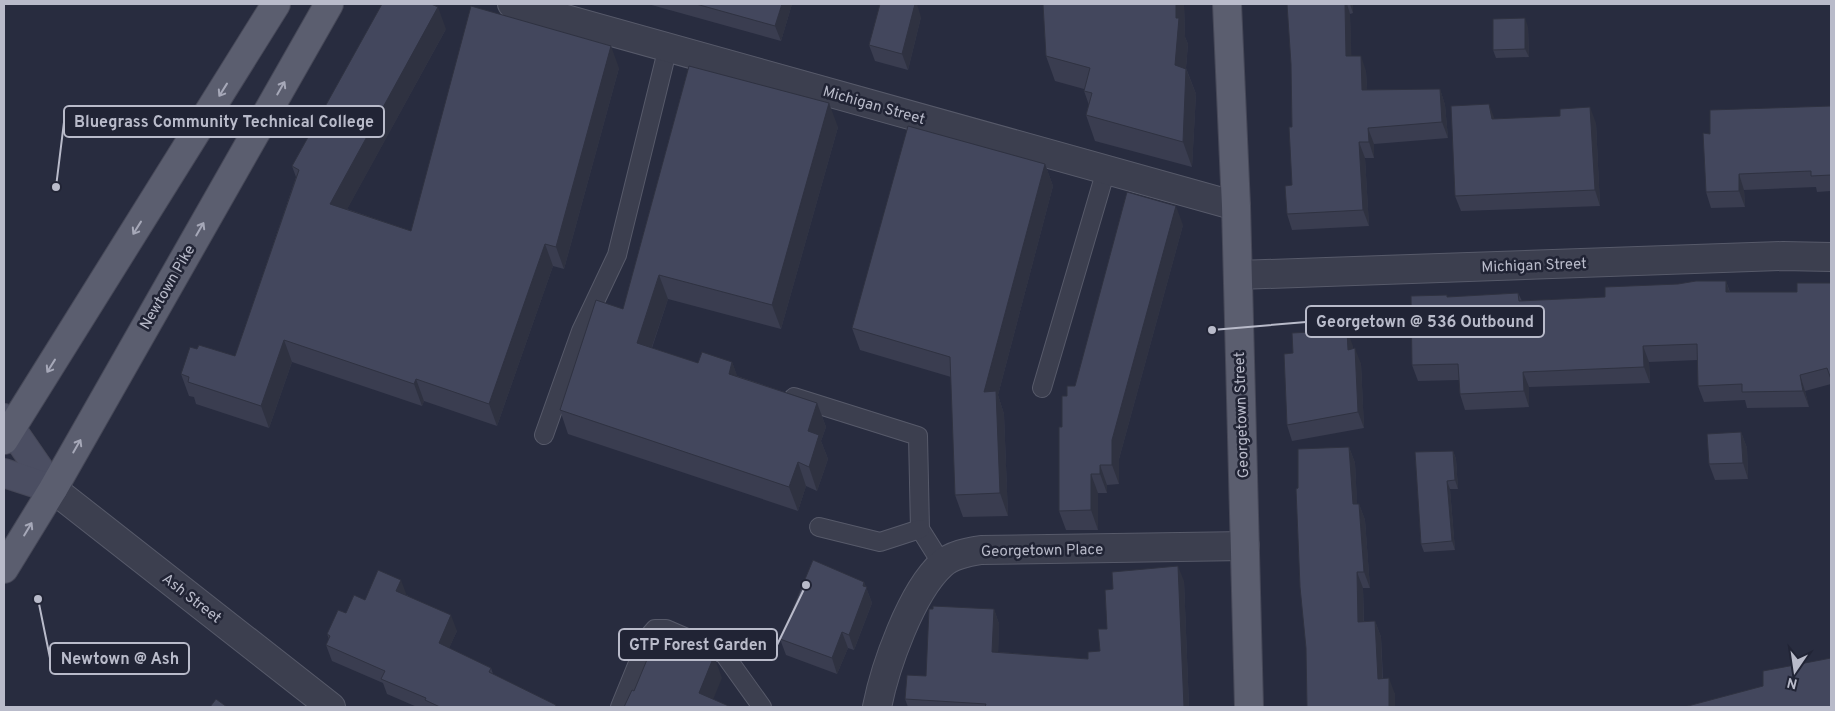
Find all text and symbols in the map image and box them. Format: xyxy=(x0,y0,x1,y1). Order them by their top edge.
one-way arrow xyxy=(276,81,286,95)
one-way arrow xyxy=(217,82,227,96)
street label: Michigan Street xyxy=(820,83,927,130)
callout: Bluegrass Community Technical College xyxy=(64,106,384,137)
text: Bluegrass Community Technical College xyxy=(74,113,374,133)
one-way arrow xyxy=(131,220,141,234)
one-way arrow xyxy=(196,222,206,237)
street label: Newtown Pike xyxy=(136,242,200,334)
street label: Michigan Street xyxy=(1481,255,1587,278)
callout: Georgetown @ 536 Outbound xyxy=(1306,306,1544,337)
text: Georgetown @ 536 Outbound xyxy=(1316,313,1534,333)
street label: Georgetown Street xyxy=(1231,351,1254,478)
one-way arrow xyxy=(46,358,56,372)
one-way arrow xyxy=(72,439,82,454)
one-way arrow xyxy=(24,522,34,536)
street label: Georgetown Place xyxy=(981,541,1103,562)
street label: Ash Street xyxy=(157,570,225,628)
callout: GTP Forest Garden xyxy=(619,629,777,660)
text: GTP Forest Garden xyxy=(629,636,767,656)
callout: Newtown @ Ash xyxy=(50,643,189,674)
north arrow xyxy=(1770,646,1820,696)
text: Newtown @ Ash xyxy=(61,650,179,670)
text: N xyxy=(1786,673,1799,692)

